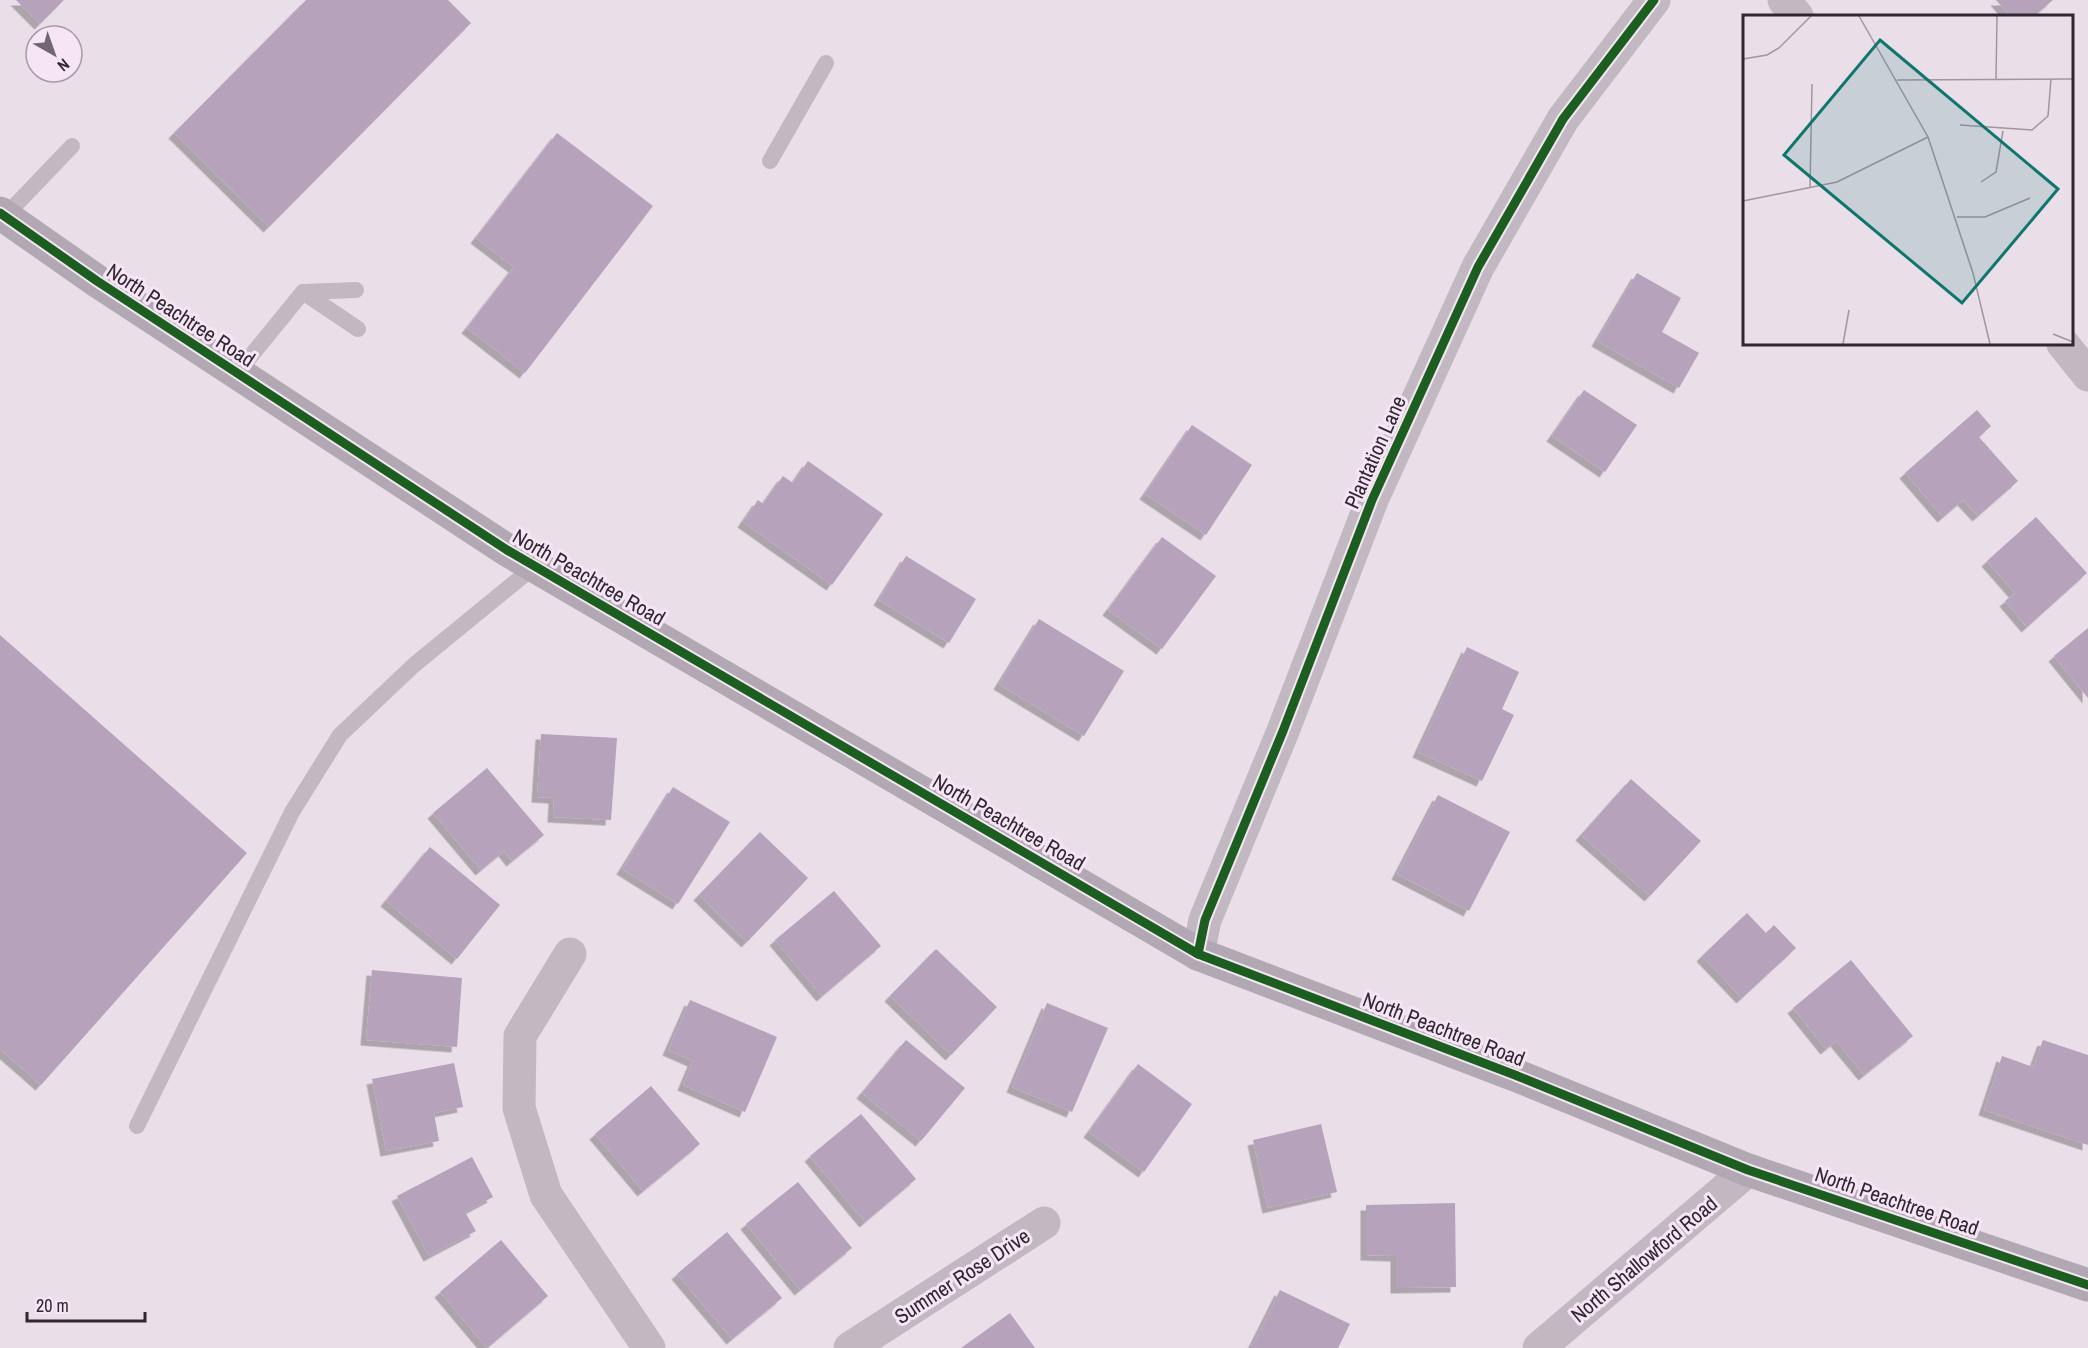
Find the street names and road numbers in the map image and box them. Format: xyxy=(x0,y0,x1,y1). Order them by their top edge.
street label: North Peachtree Road xyxy=(101,256,261,374)
street label: Plantation Lane xyxy=(1337,391,1413,513)
street label: North Peachtree Road xyxy=(508,522,670,632)
street label: North Peachtree Road xyxy=(928,767,1090,877)
street label: North Peachtree Road xyxy=(1359,985,1529,1073)
street label: North Peachtree Road xyxy=(1811,1159,1983,1243)
street label: North Shallowford Road xyxy=(1565,1189,1723,1329)
street label: Summer Rose Drive xyxy=(889,1221,1035,1331)

